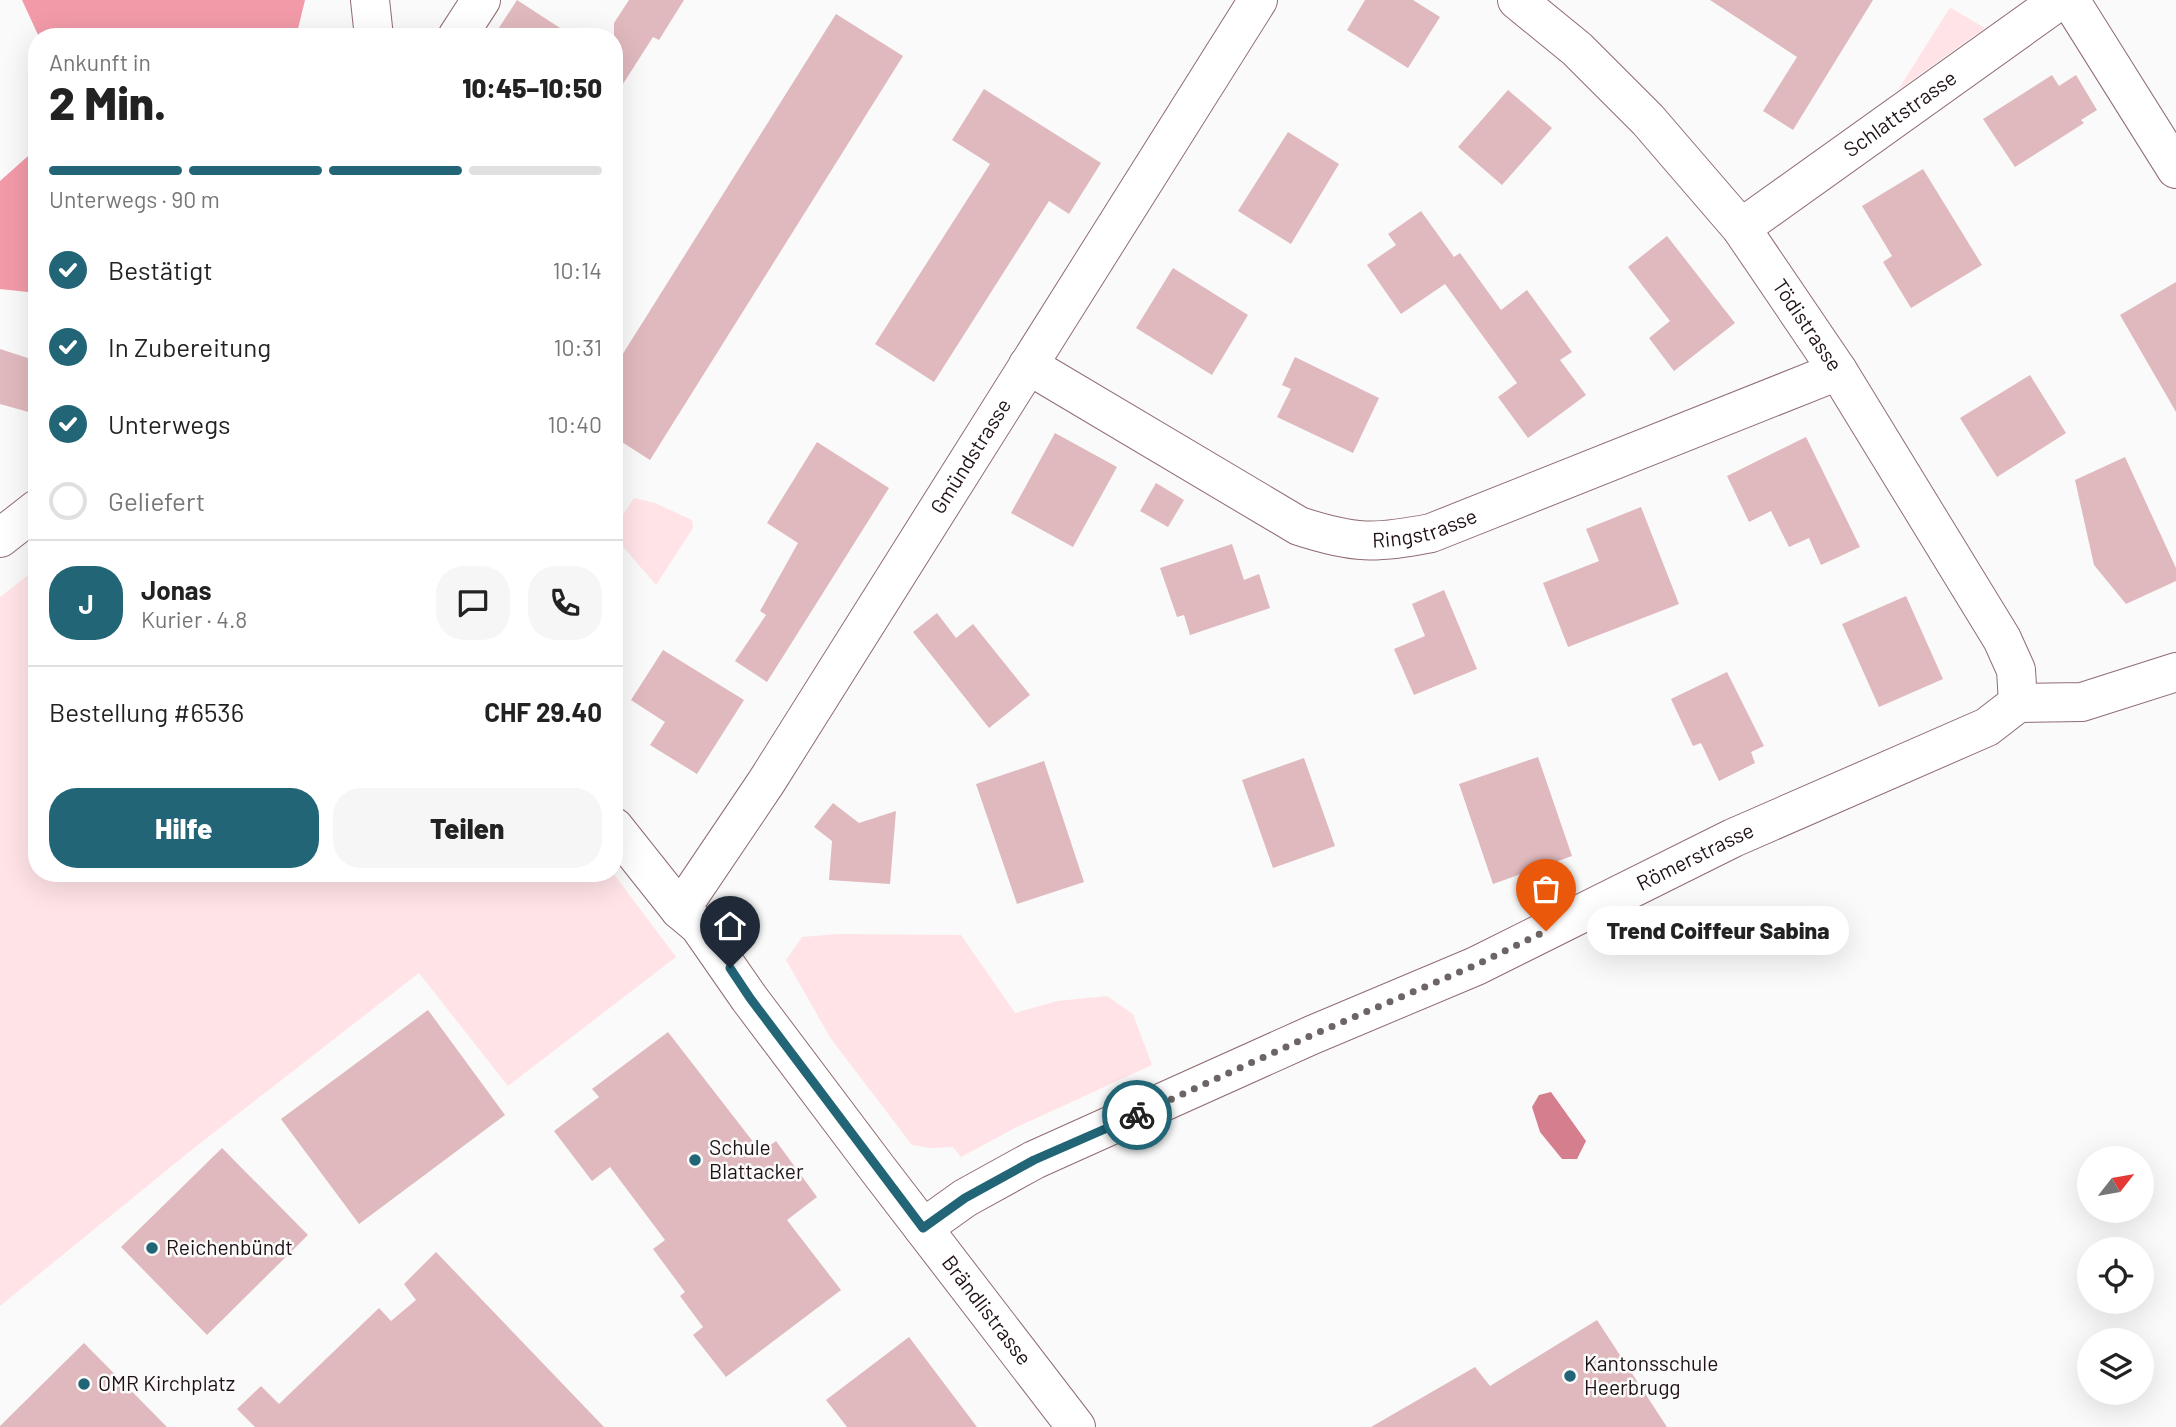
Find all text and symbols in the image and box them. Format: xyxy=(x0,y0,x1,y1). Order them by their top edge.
text: Ankunft in xyxy=(49,48,151,76)
street label: Schlattstrasse xyxy=(1838,64,1961,162)
text: 10:45–10:50 xyxy=(462,72,602,103)
text: 2 Min. xyxy=(49,74,166,129)
text: Unterwegs · 90 m xyxy=(49,185,220,213)
icon: check xyxy=(49,251,87,289)
text: Bestätigt xyxy=(108,254,213,285)
text: 10:14 xyxy=(552,256,602,284)
street label: Tödistrasse xyxy=(1768,274,1848,375)
icon: check xyxy=(49,328,87,366)
text: In Zubereitung xyxy=(108,331,271,362)
text: 10:31 xyxy=(553,333,602,361)
street label: Gmündstrasse xyxy=(924,393,1015,518)
icon: check xyxy=(49,405,87,443)
text: Unterwegs xyxy=(108,408,230,439)
text: 10:40 xyxy=(547,410,602,438)
text: Geliefert xyxy=(108,485,205,516)
street label: Ringstrasse xyxy=(1372,502,1480,552)
button: chat xyxy=(436,566,510,640)
button: phone xyxy=(528,566,602,640)
text: Jonas xyxy=(141,574,212,605)
text: J xyxy=(78,588,94,619)
text: Kurier · 4.8 xyxy=(141,605,247,633)
text: Bestellung #6536 xyxy=(49,696,244,727)
text: CHF 29.40 xyxy=(484,696,602,727)
button: Hilfe xyxy=(49,788,319,868)
button: Teilen xyxy=(333,788,602,868)
street label: Römerstrasse xyxy=(1632,817,1757,895)
pin xyxy=(1516,859,1576,931)
icon: bag xyxy=(1527,870,1565,908)
pin xyxy=(700,896,760,968)
callout: Trend Coiffeur Sabina xyxy=(1588,906,1851,956)
icon: home xyxy=(711,907,749,945)
text: Trend Coiffeur Sabina xyxy=(1607,916,1830,944)
courier xyxy=(1102,1080,1172,1150)
icon: bike xyxy=(1118,1096,1156,1134)
place label: Schule Blattacker xyxy=(709,1134,804,1183)
north arrow xyxy=(2077,1146,2154,1223)
map controls xyxy=(2077,1146,2154,1405)
marker: Schule Blattacker xyxy=(687,1152,703,1168)
place label: Reichenbündt xyxy=(166,1234,293,1259)
button: locate xyxy=(2077,1237,2154,1314)
marker: Reichenbündt xyxy=(144,1240,160,1256)
street label: Brändlistrasse xyxy=(938,1250,1038,1369)
button: layers xyxy=(2077,1328,2154,1405)
place label: Kantonsschule Heerbrugg xyxy=(1584,1350,1718,1399)
marker: Kantonsschule Heerbrugg xyxy=(1562,1368,1578,1384)
place label: OMR Kirchplatz xyxy=(98,1370,235,1395)
marker: OMR Kirchplatz xyxy=(76,1376,92,1392)

